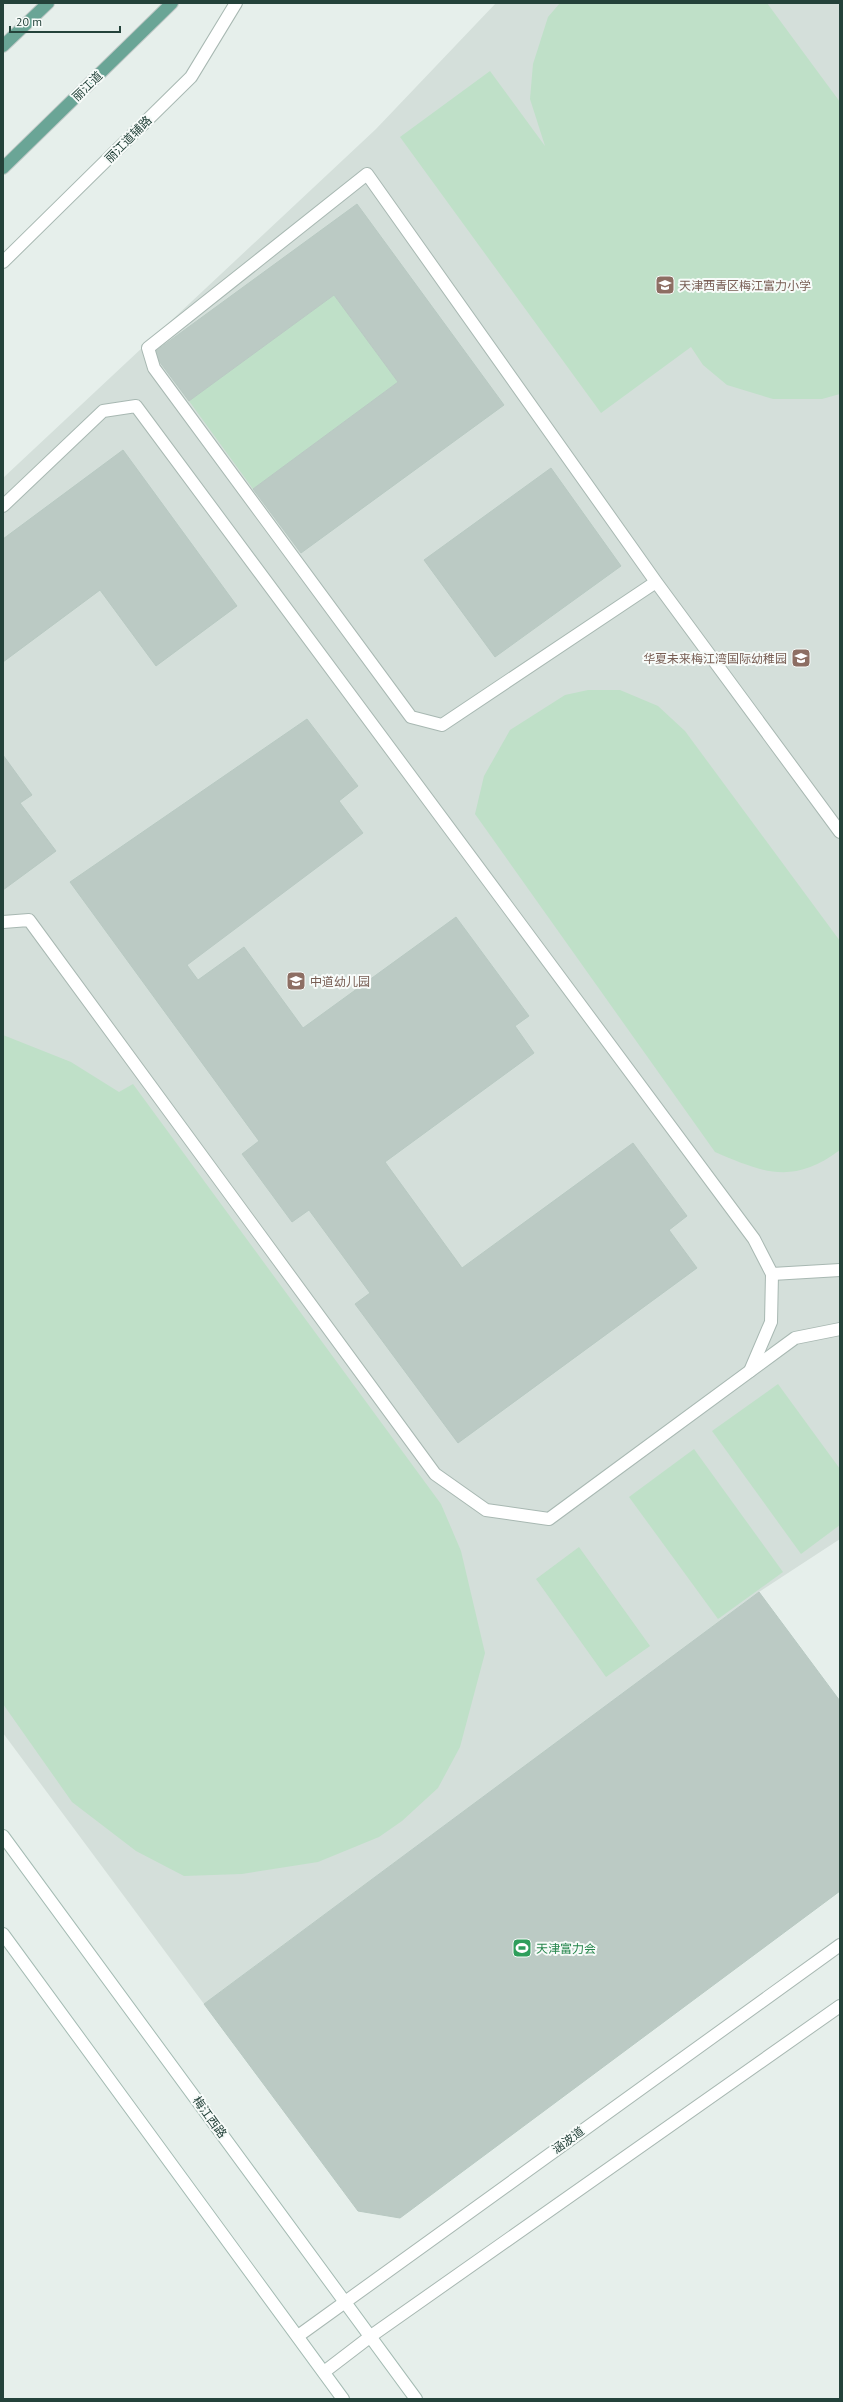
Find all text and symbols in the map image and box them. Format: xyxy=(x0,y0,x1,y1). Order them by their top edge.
scale bar xyxy=(10,8,120,34)
text: 20 m xyxy=(16,14,42,29)
street label: 丽江道 xyxy=(69,68,105,104)
street label: 丽江道辅路 xyxy=(101,112,155,166)
school or university icon: 天津西青区梅江富力小学 xyxy=(654,274,676,296)
place label: 天津西青区梅江富力小学 xyxy=(679,278,811,293)
school or university icon: 华夏未来梅江湾国际幼稚园 xyxy=(790,647,812,669)
place label: 华夏未来梅江湾国际幼稚园 xyxy=(643,651,787,666)
school or university icon: 中道幼儿园 xyxy=(285,970,307,992)
place label: 中道幼儿园 xyxy=(310,974,370,989)
sports icon: 天津富力会 xyxy=(511,1937,533,1959)
place label: 天津富力会 xyxy=(536,1941,596,1956)
street label: 梅江西路 xyxy=(190,2093,230,2141)
street label: 涵波道 xyxy=(549,2123,587,2157)

